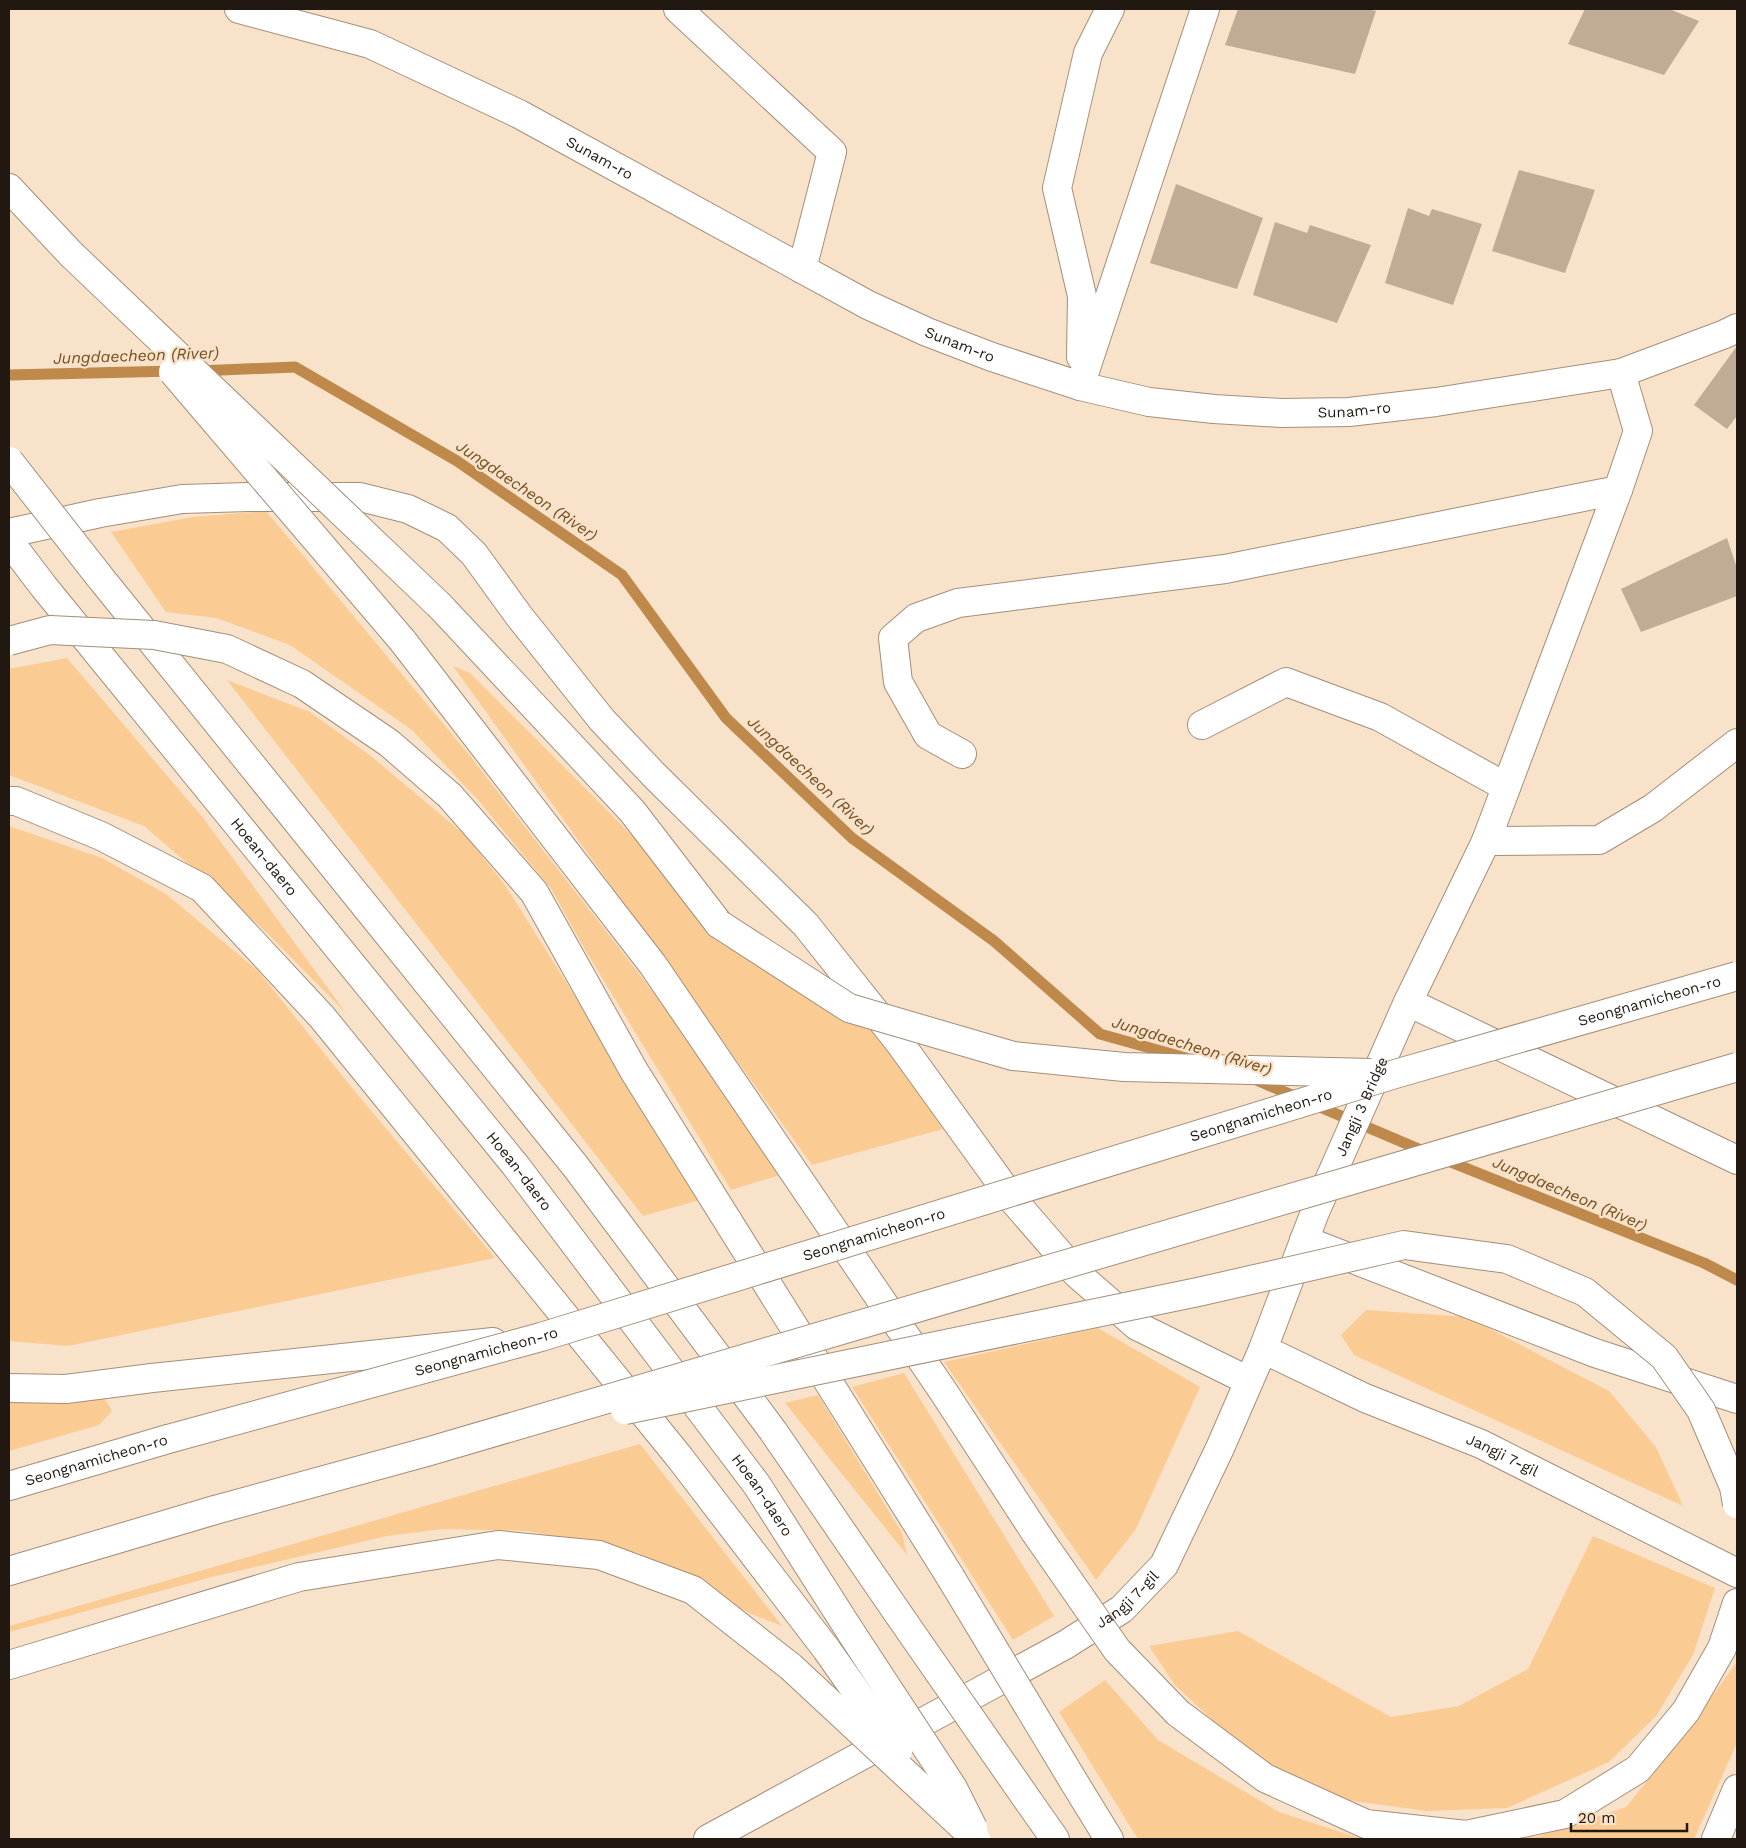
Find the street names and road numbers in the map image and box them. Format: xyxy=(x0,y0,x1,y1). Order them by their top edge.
street label: Sunam-ro xyxy=(563,133,636,184)
street label: Sunam-ro xyxy=(922,323,997,366)
street label: Sunam-ro xyxy=(1318,398,1392,421)
street label: Hoean-daero xyxy=(227,814,301,900)
street label: Seongnamicheon-ro xyxy=(1576,972,1723,1030)
street label: Jangji 3 Bridge xyxy=(1332,1054,1392,1159)
street label: Seongnamicheon-ro xyxy=(1188,1085,1334,1146)
street label: Hoean-daero xyxy=(483,1128,556,1214)
street label: Seongnamicheon-ro xyxy=(801,1204,947,1265)
street label: Seongnamicheon-ro xyxy=(413,1323,560,1380)
street label: Jangji 7-gil xyxy=(1464,1430,1542,1481)
street label: Seongnamicheon-ro xyxy=(23,1431,170,1490)
street label: Hoean-daero xyxy=(728,1451,796,1540)
street label: Jangji 7-gil xyxy=(1093,1567,1163,1632)

